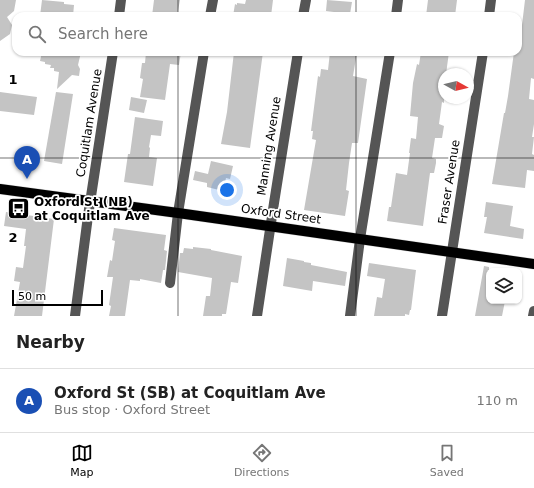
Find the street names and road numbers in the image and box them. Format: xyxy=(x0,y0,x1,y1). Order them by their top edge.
street label: Coquitlam Avenue xyxy=(74,68,104,178)
street label: Manning Avenue xyxy=(254,96,284,196)
street label: Fraser Avenue xyxy=(435,139,463,225)
street label: Oxford Street xyxy=(240,201,322,227)

